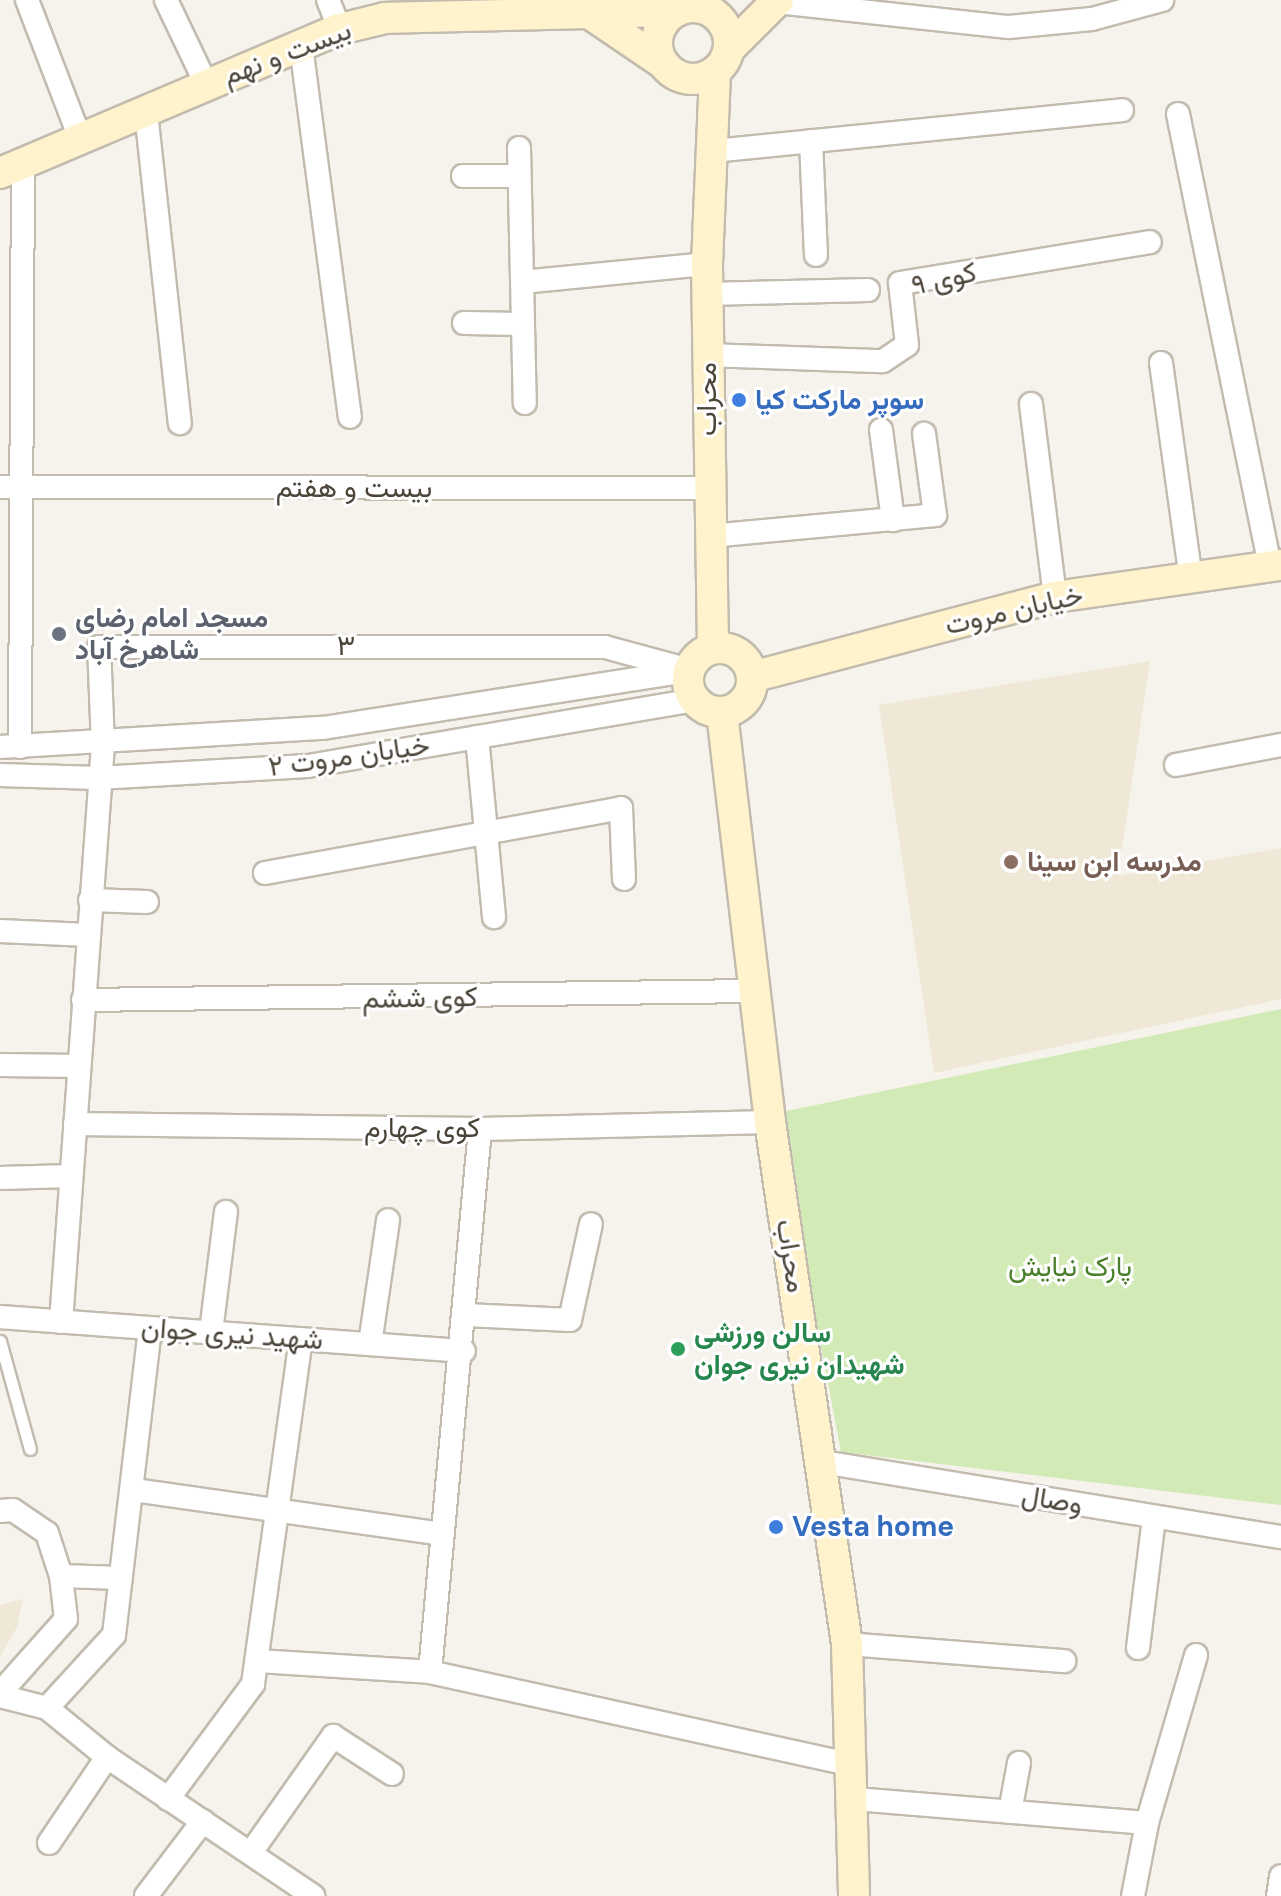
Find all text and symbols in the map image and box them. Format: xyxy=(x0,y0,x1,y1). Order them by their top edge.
street label: بیست و نهم xyxy=(218,13,356,93)
street label: کوی ۹ xyxy=(908,255,980,303)
street label: محراب xyxy=(690,362,724,436)
place label: سوپر مارکت کیا xyxy=(755,383,924,417)
marker: سوپر مارکت کیا xyxy=(730,391,748,409)
street label: بیست و هفتم xyxy=(276,471,432,505)
street label: خیابان مروت xyxy=(942,578,1086,642)
place label: مسجد امام رضای شاهرخ آباد xyxy=(75,601,268,667)
marker: مسجد امام رضای شاهرخ آباد xyxy=(50,625,68,643)
street label: ۳ xyxy=(337,629,355,663)
street label: خیابان مروت ۲ xyxy=(266,728,432,784)
place label: مدرسه ابن سینا xyxy=(1027,845,1202,879)
marker: مدرسه ابن سینا xyxy=(1002,853,1020,871)
street label: کوی ششم xyxy=(362,980,478,1016)
street label: کوی چهارم xyxy=(364,1111,480,1145)
street label: محراب xyxy=(769,1217,813,1295)
park label: پارک نیایش xyxy=(1008,1250,1132,1284)
street label: شهید نیری جوان xyxy=(140,1311,324,1357)
place label: سالن ورزشی شهیدان نیری جوان xyxy=(694,1316,905,1382)
marker: سالن ورزشی شهیدان نیری جوان xyxy=(669,1340,687,1358)
street label: وصال xyxy=(1019,1479,1085,1521)
place label: Vesta home xyxy=(792,1510,954,1544)
marker: Vesta home xyxy=(767,1518,785,1536)

